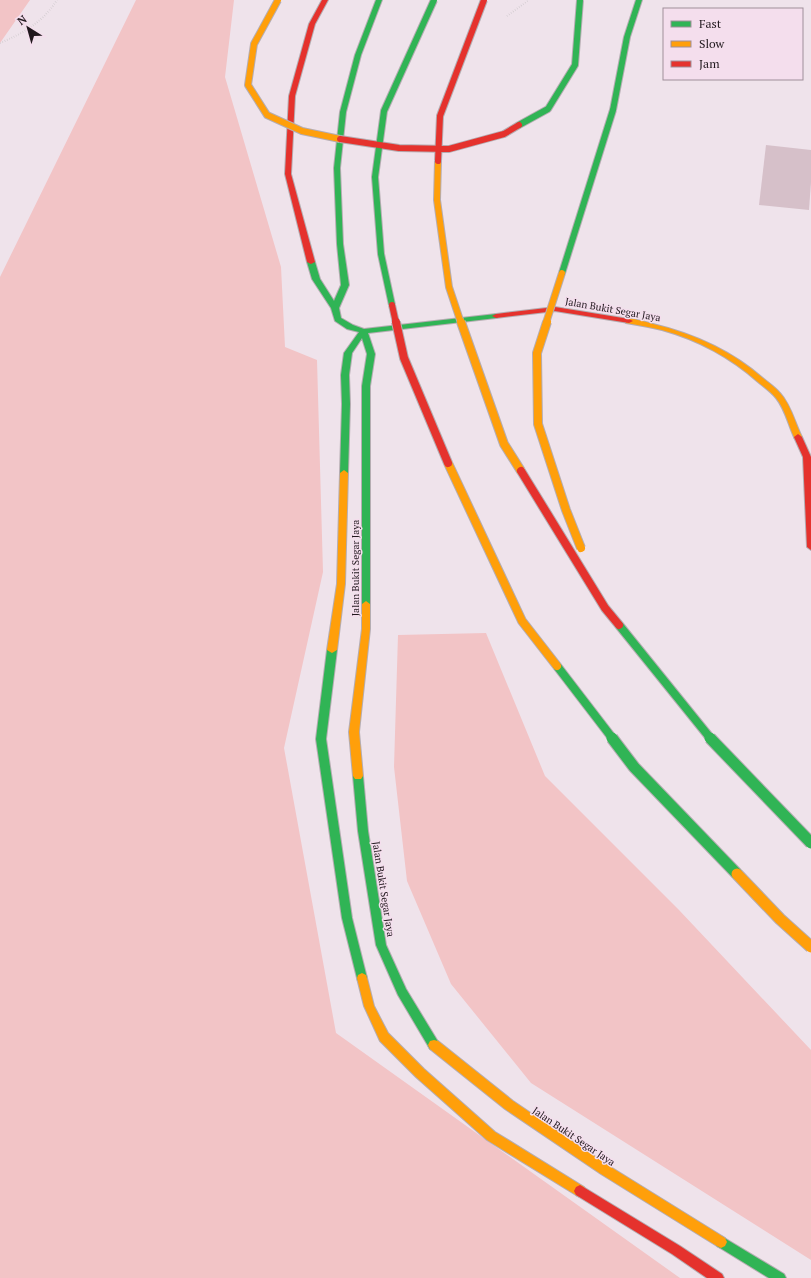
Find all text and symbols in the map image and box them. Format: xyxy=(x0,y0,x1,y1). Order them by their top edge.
north arrow xyxy=(8,8,48,48)
legend xyxy=(663,8,803,80)
text: N xyxy=(14,12,30,28)
text: Fast xyxy=(699,16,722,31)
text: Slow xyxy=(699,36,725,51)
text: Jam xyxy=(699,56,720,71)
street label: Jalan Bukit Segar Jaya xyxy=(564,295,662,324)
street label: Jalan Bukit Segar Jaya xyxy=(349,520,362,616)
street label: Jalan Bukit Segar Jaya xyxy=(370,840,397,938)
street label: Jalan Bukit Segar Jaya xyxy=(530,1104,617,1169)

